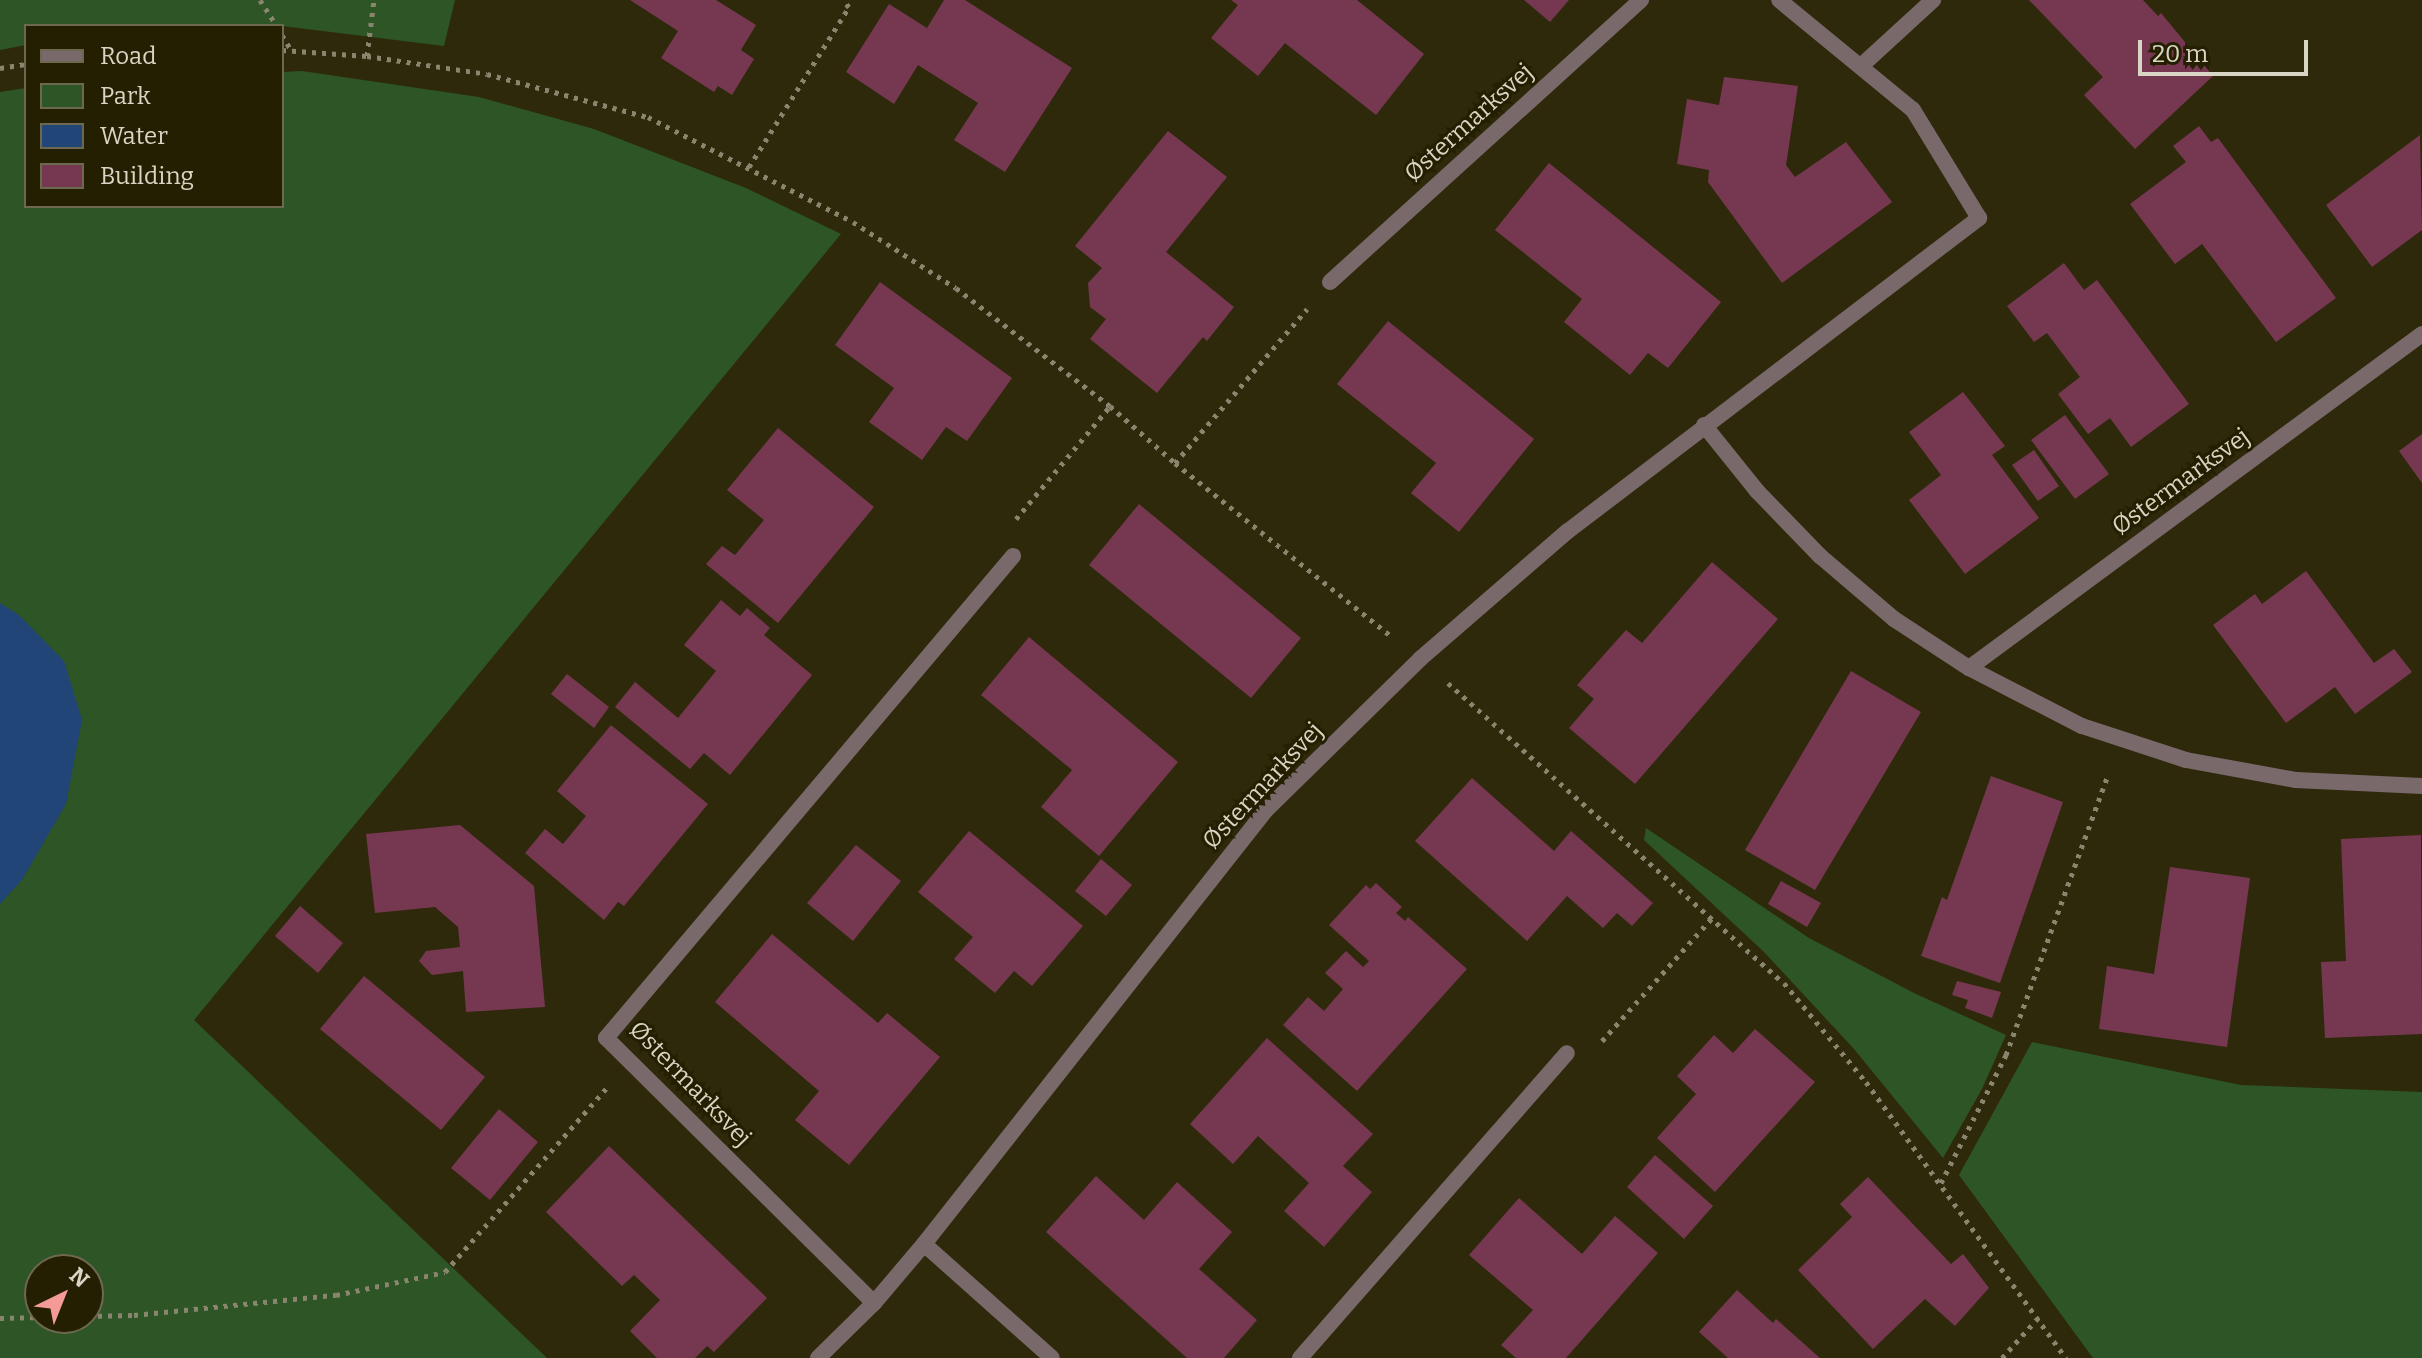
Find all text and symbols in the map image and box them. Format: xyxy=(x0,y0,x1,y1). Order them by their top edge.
legend xyxy=(24,24,284,208)
scale bar xyxy=(2142,24,2312,74)
text: 20 m xyxy=(2152,40,2208,68)
text: Road xyxy=(100,42,156,70)
street label: Østermarksvej xyxy=(1399,58,1539,188)
text: Park xyxy=(100,82,151,110)
text: Water xyxy=(100,122,168,150)
text: Building xyxy=(100,162,194,190)
street label: Østermarksvej xyxy=(2107,423,2255,541)
street label: Østermarksvej xyxy=(1197,717,1329,855)
street label: Østermarksvej xyxy=(623,1016,757,1152)
north arrow xyxy=(24,1254,104,1334)
text: N xyxy=(64,1262,95,1293)

